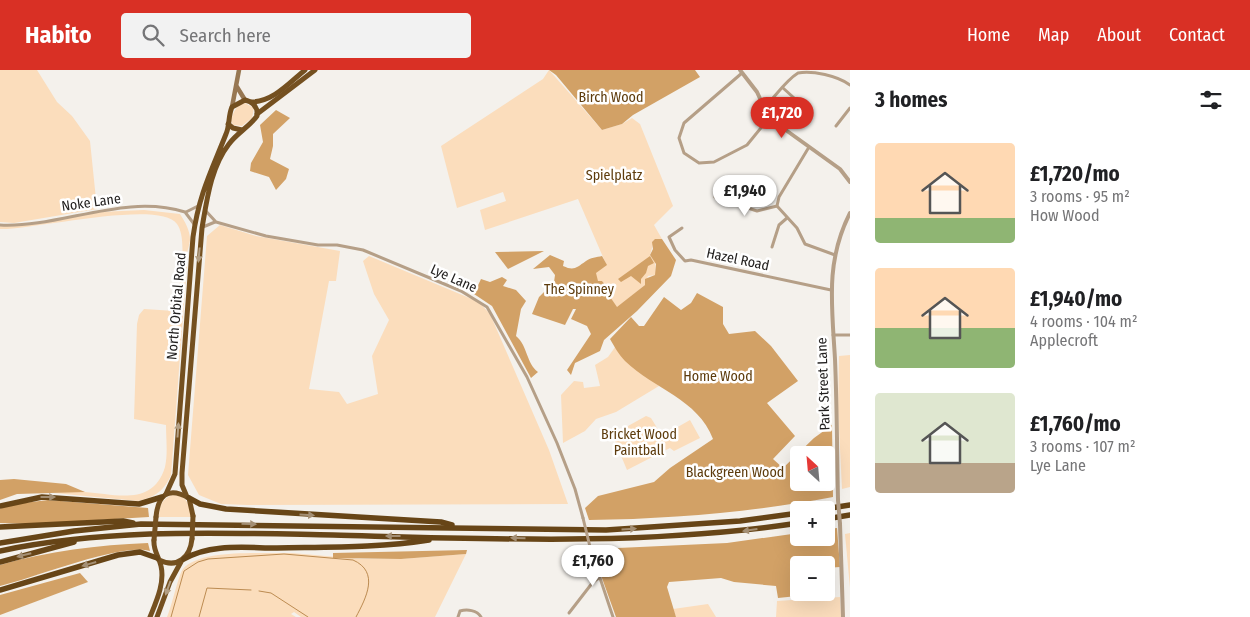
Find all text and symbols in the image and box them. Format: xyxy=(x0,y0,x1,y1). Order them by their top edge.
search box xyxy=(121,13,471,58)
text: Habito xyxy=(25,21,91,49)
icon: search xyxy=(139,21,167,49)
text: Search here xyxy=(179,24,271,47)
text: Home xyxy=(967,24,1010,46)
text: Map xyxy=(1038,24,1069,46)
text: About xyxy=(1097,24,1141,46)
text: Contact xyxy=(1169,24,1225,46)
icon: filters xyxy=(1197,86,1225,114)
text: 3 homes xyxy=(875,87,947,113)
park label: Birch Wood xyxy=(579,89,643,106)
pin: £1,720 xyxy=(741,97,823,139)
text: £1,720 xyxy=(762,103,802,122)
text: £1,720/mo xyxy=(1030,161,1120,187)
icon: home xyxy=(915,163,975,223)
park label: Spielplatz xyxy=(586,167,643,184)
pin: £1,940 xyxy=(704,174,786,217)
text: £1,940 xyxy=(724,181,766,200)
text: 3 rooms · 95 m² xyxy=(1030,187,1130,206)
street label: Noke Lane xyxy=(60,190,122,215)
text: How Wood xyxy=(1030,206,1100,225)
street label: Hazel Road xyxy=(705,245,771,274)
one-way arrow xyxy=(195,248,203,264)
street label: North Orbital Road xyxy=(163,252,190,361)
street label: Lye Lane xyxy=(428,261,480,296)
park label: The Spinney xyxy=(544,281,615,298)
text: £1,940/mo xyxy=(1030,286,1122,312)
icon: home xyxy=(915,288,975,348)
text: 4 rooms · 104 m² xyxy=(1030,312,1138,331)
text: Applecroft xyxy=(1030,331,1098,350)
street label: Park Street Lane xyxy=(813,337,834,431)
park label: Home Wood xyxy=(683,368,753,385)
text: £1,760/mo xyxy=(1030,411,1121,437)
icon: home xyxy=(915,413,975,473)
one-way arrow xyxy=(175,422,183,438)
park label: Bricket Wood Paintball xyxy=(601,426,677,459)
text: 3 rooms · 107 m² xyxy=(1030,437,1136,456)
north arrow xyxy=(790,446,835,491)
map controls xyxy=(790,446,835,601)
text: Lye Lane xyxy=(1030,456,1086,475)
park label: Blackgreen Wood xyxy=(686,464,784,481)
one-way arrow xyxy=(40,493,56,501)
button: + xyxy=(790,501,835,546)
one-way arrow xyxy=(299,511,315,519)
one-way arrow xyxy=(241,520,257,528)
one-way arrow xyxy=(621,524,637,532)
one-way arrow xyxy=(742,526,758,534)
one-way arrow xyxy=(384,532,400,540)
one-way arrow xyxy=(510,534,526,542)
pin: £1,760 xyxy=(552,544,634,587)
one-way arrow xyxy=(16,551,31,559)
text: £1,760 xyxy=(572,551,614,570)
button: − xyxy=(790,556,835,601)
one-way arrow xyxy=(81,560,96,568)
one-way arrow xyxy=(164,581,172,596)

